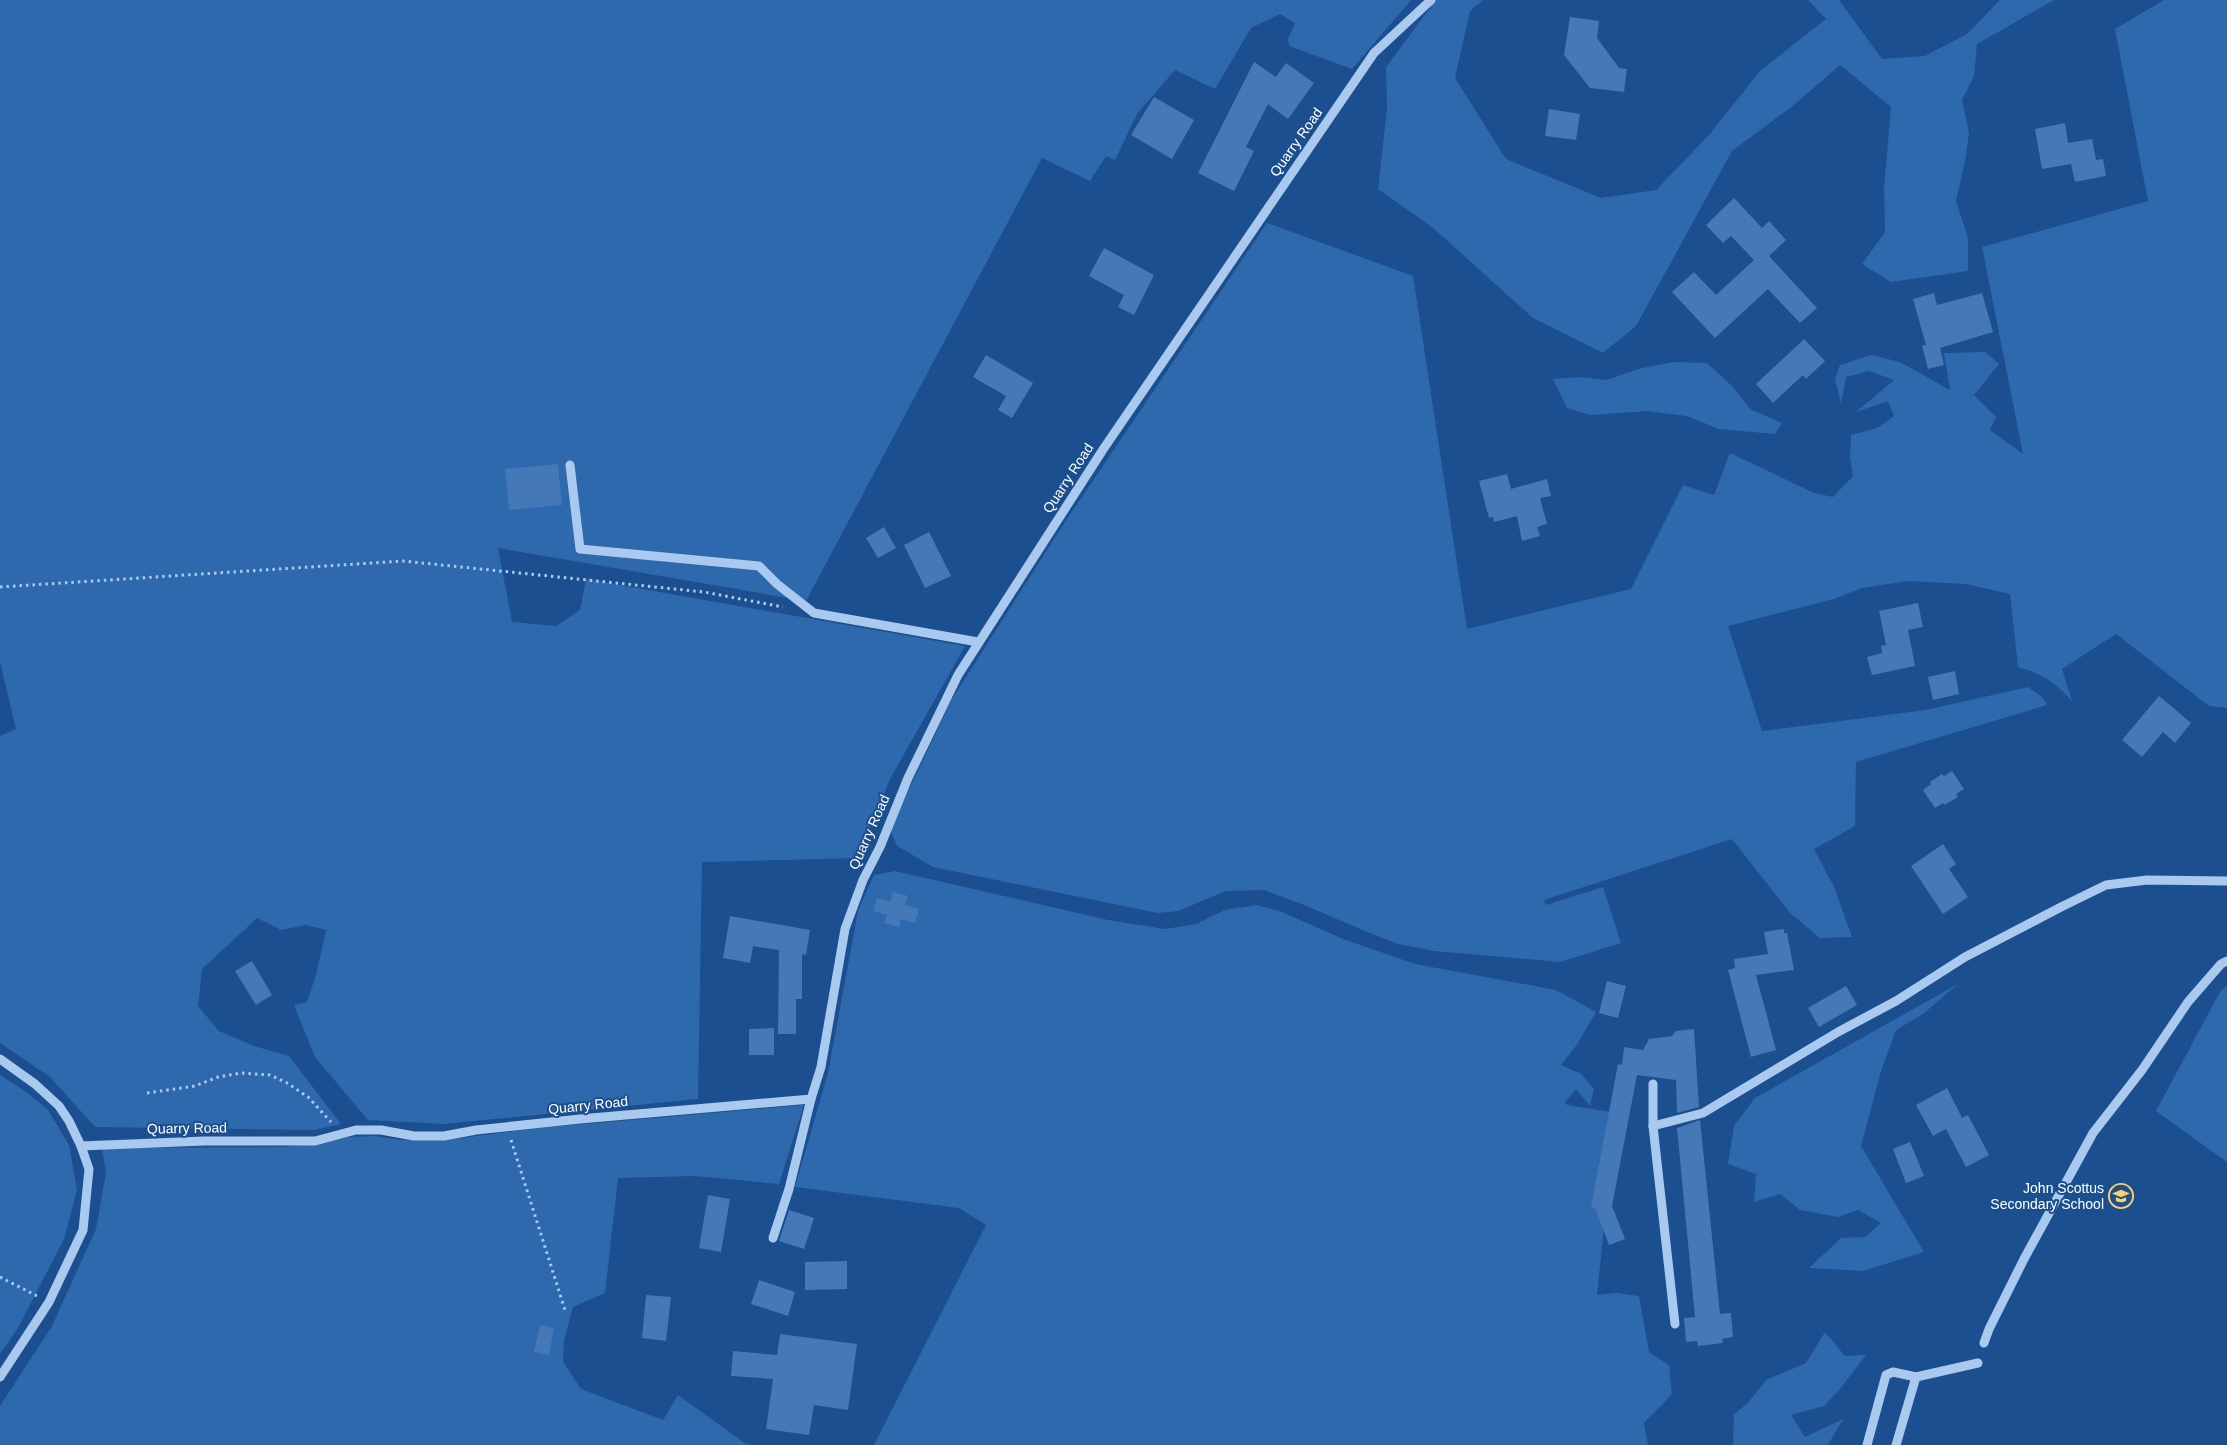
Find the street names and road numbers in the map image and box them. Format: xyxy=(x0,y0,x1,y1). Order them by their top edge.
street label: Quarry Road xyxy=(1266,105,1326,179)
street label: Quarry Road xyxy=(1039,440,1097,516)
street label: Quarry Road xyxy=(845,792,893,872)
street label: Quarry Road xyxy=(547,1093,629,1117)
street label: Quarry Road xyxy=(147,1119,227,1137)

